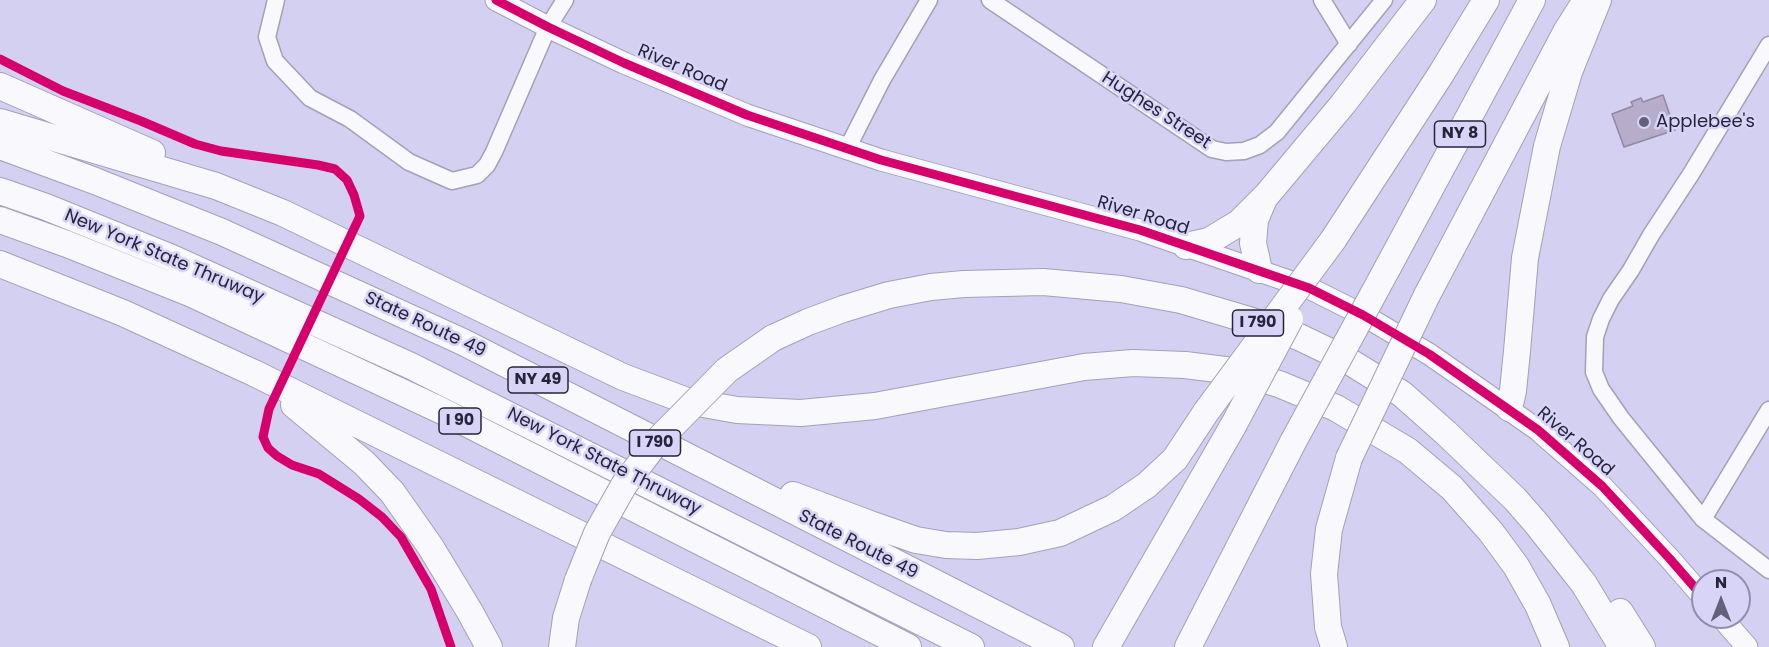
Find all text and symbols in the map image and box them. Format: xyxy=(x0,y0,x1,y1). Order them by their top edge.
street label: River Road xyxy=(634,41,730,97)
street label: Hughes Street xyxy=(1097,68,1215,154)
place label: Applebee's xyxy=(1656,111,1755,133)
marker: Applebee's xyxy=(1637,115,1651,129)
road number: NY 8 xyxy=(1434,121,1486,147)
street label: River Road xyxy=(1094,192,1192,240)
street label: New York State Thruway xyxy=(61,205,267,309)
street label: State Route 49 xyxy=(361,288,489,362)
road number: I 790 xyxy=(1232,310,1284,336)
road number: NY 49 xyxy=(508,367,568,393)
street label: River Road xyxy=(1532,403,1618,481)
street label: New York State Thruway xyxy=(504,404,704,520)
road number: I 90 xyxy=(439,408,481,434)
road number: I 790 xyxy=(630,430,680,456)
street label: State Route 49 xyxy=(795,506,921,584)
north arrow xyxy=(1691,569,1751,629)
text: N xyxy=(1715,571,1727,594)

